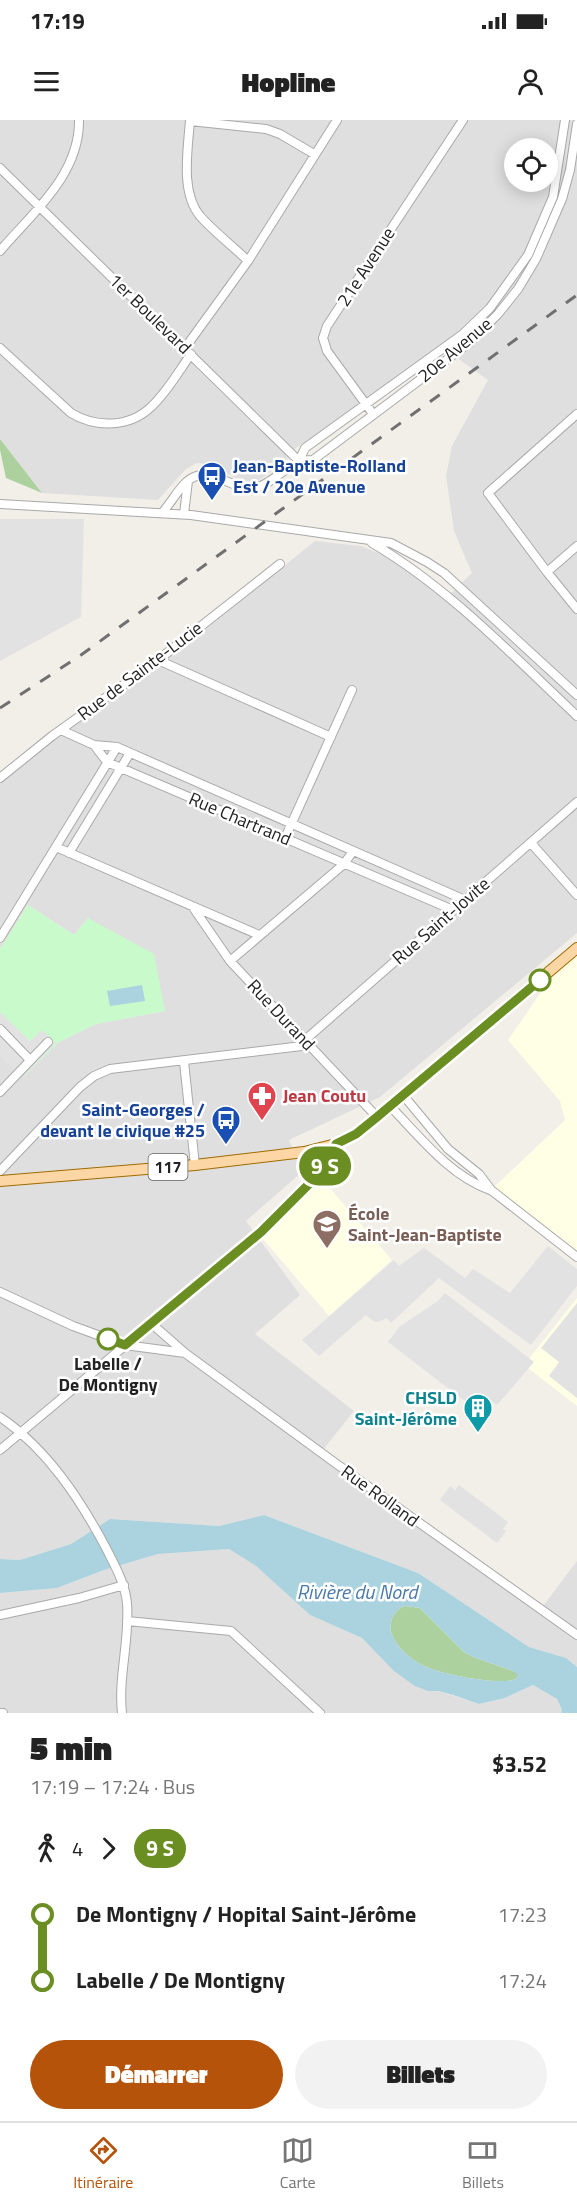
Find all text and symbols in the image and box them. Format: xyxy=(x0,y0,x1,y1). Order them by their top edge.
text: 17:19 xyxy=(30,4,85,38)
text: Hopline xyxy=(242,61,335,102)
icon: menu xyxy=(30,65,63,98)
icon: person xyxy=(514,65,547,98)
map controls xyxy=(504,138,558,192)
button: locate xyxy=(504,138,558,192)
street label: 21e Avenue xyxy=(330,222,401,312)
street label: 1er Boulevard xyxy=(103,267,198,360)
street label: 20e Avenue xyxy=(412,311,498,389)
place label: Jean-Baptiste-Rolland Est / 20e Avenue xyxy=(233,452,406,500)
bus stop icon: Jean-Baptiste-Rolland Est / 20e Avenue xyxy=(196,460,228,502)
street label: Rue de Sainte-Lucie xyxy=(71,614,208,727)
street label: Rue Chartrand xyxy=(185,785,296,852)
street label: Rue Saint-Jovite xyxy=(386,871,495,971)
unlabelled marker xyxy=(529,969,551,991)
street label: Rue Durand xyxy=(241,973,322,1057)
pharmacy icon: Jean Coutu xyxy=(246,1080,278,1122)
place label: Jean Coutu xyxy=(283,1082,366,1109)
place label: Saint-Georges / devant le civique #25 xyxy=(40,1096,205,1144)
bus stop icon: Saint-Georges / devant le civique #25 xyxy=(210,1104,242,1146)
line badge: 9 S xyxy=(290,1146,360,1186)
text: 9 S xyxy=(311,1150,339,1182)
road number: 117 xyxy=(148,1154,188,1180)
place label: École Saint-Jean-Baptiste xyxy=(348,1200,502,1248)
school or university icon: École Saint-Jean-Baptiste xyxy=(311,1208,343,1250)
marker: Labelle / De Montigny xyxy=(97,1328,119,1350)
place label: Labelle / De Montigny xyxy=(58,1350,158,1398)
place label: CHSLD Saint-Jérôme xyxy=(355,1384,457,1432)
building icon: CHSLD Saint-Jérôme xyxy=(462,1392,494,1434)
street label: Rue Rolland xyxy=(336,1458,425,1533)
water label: Rivière du Nord xyxy=(297,1576,419,1607)
text: 5 min xyxy=(30,1723,112,1773)
text: $3.52 xyxy=(492,1747,547,1781)
text: 17:19 – 17:24 · Bus xyxy=(30,1771,195,1802)
icon: walk xyxy=(30,1832,63,1865)
icon: forward xyxy=(92,1832,125,1865)
text: 9 S xyxy=(146,1832,174,1864)
text: 4 xyxy=(72,1833,83,1864)
text: De Montigny / Hopital Saint-Jérôme xyxy=(76,1897,416,1931)
text: 17:23 xyxy=(498,1899,547,1930)
text: Labelle / De Montigny xyxy=(76,1963,285,1997)
text: 17:24 xyxy=(498,1965,547,1996)
button: Démarrer xyxy=(30,2040,283,2109)
button: Billets xyxy=(295,2040,547,2109)
tab: Itinéraire xyxy=(73,2134,133,2194)
tab: Carte xyxy=(280,2134,316,2194)
tab: Billets xyxy=(462,2134,504,2194)

